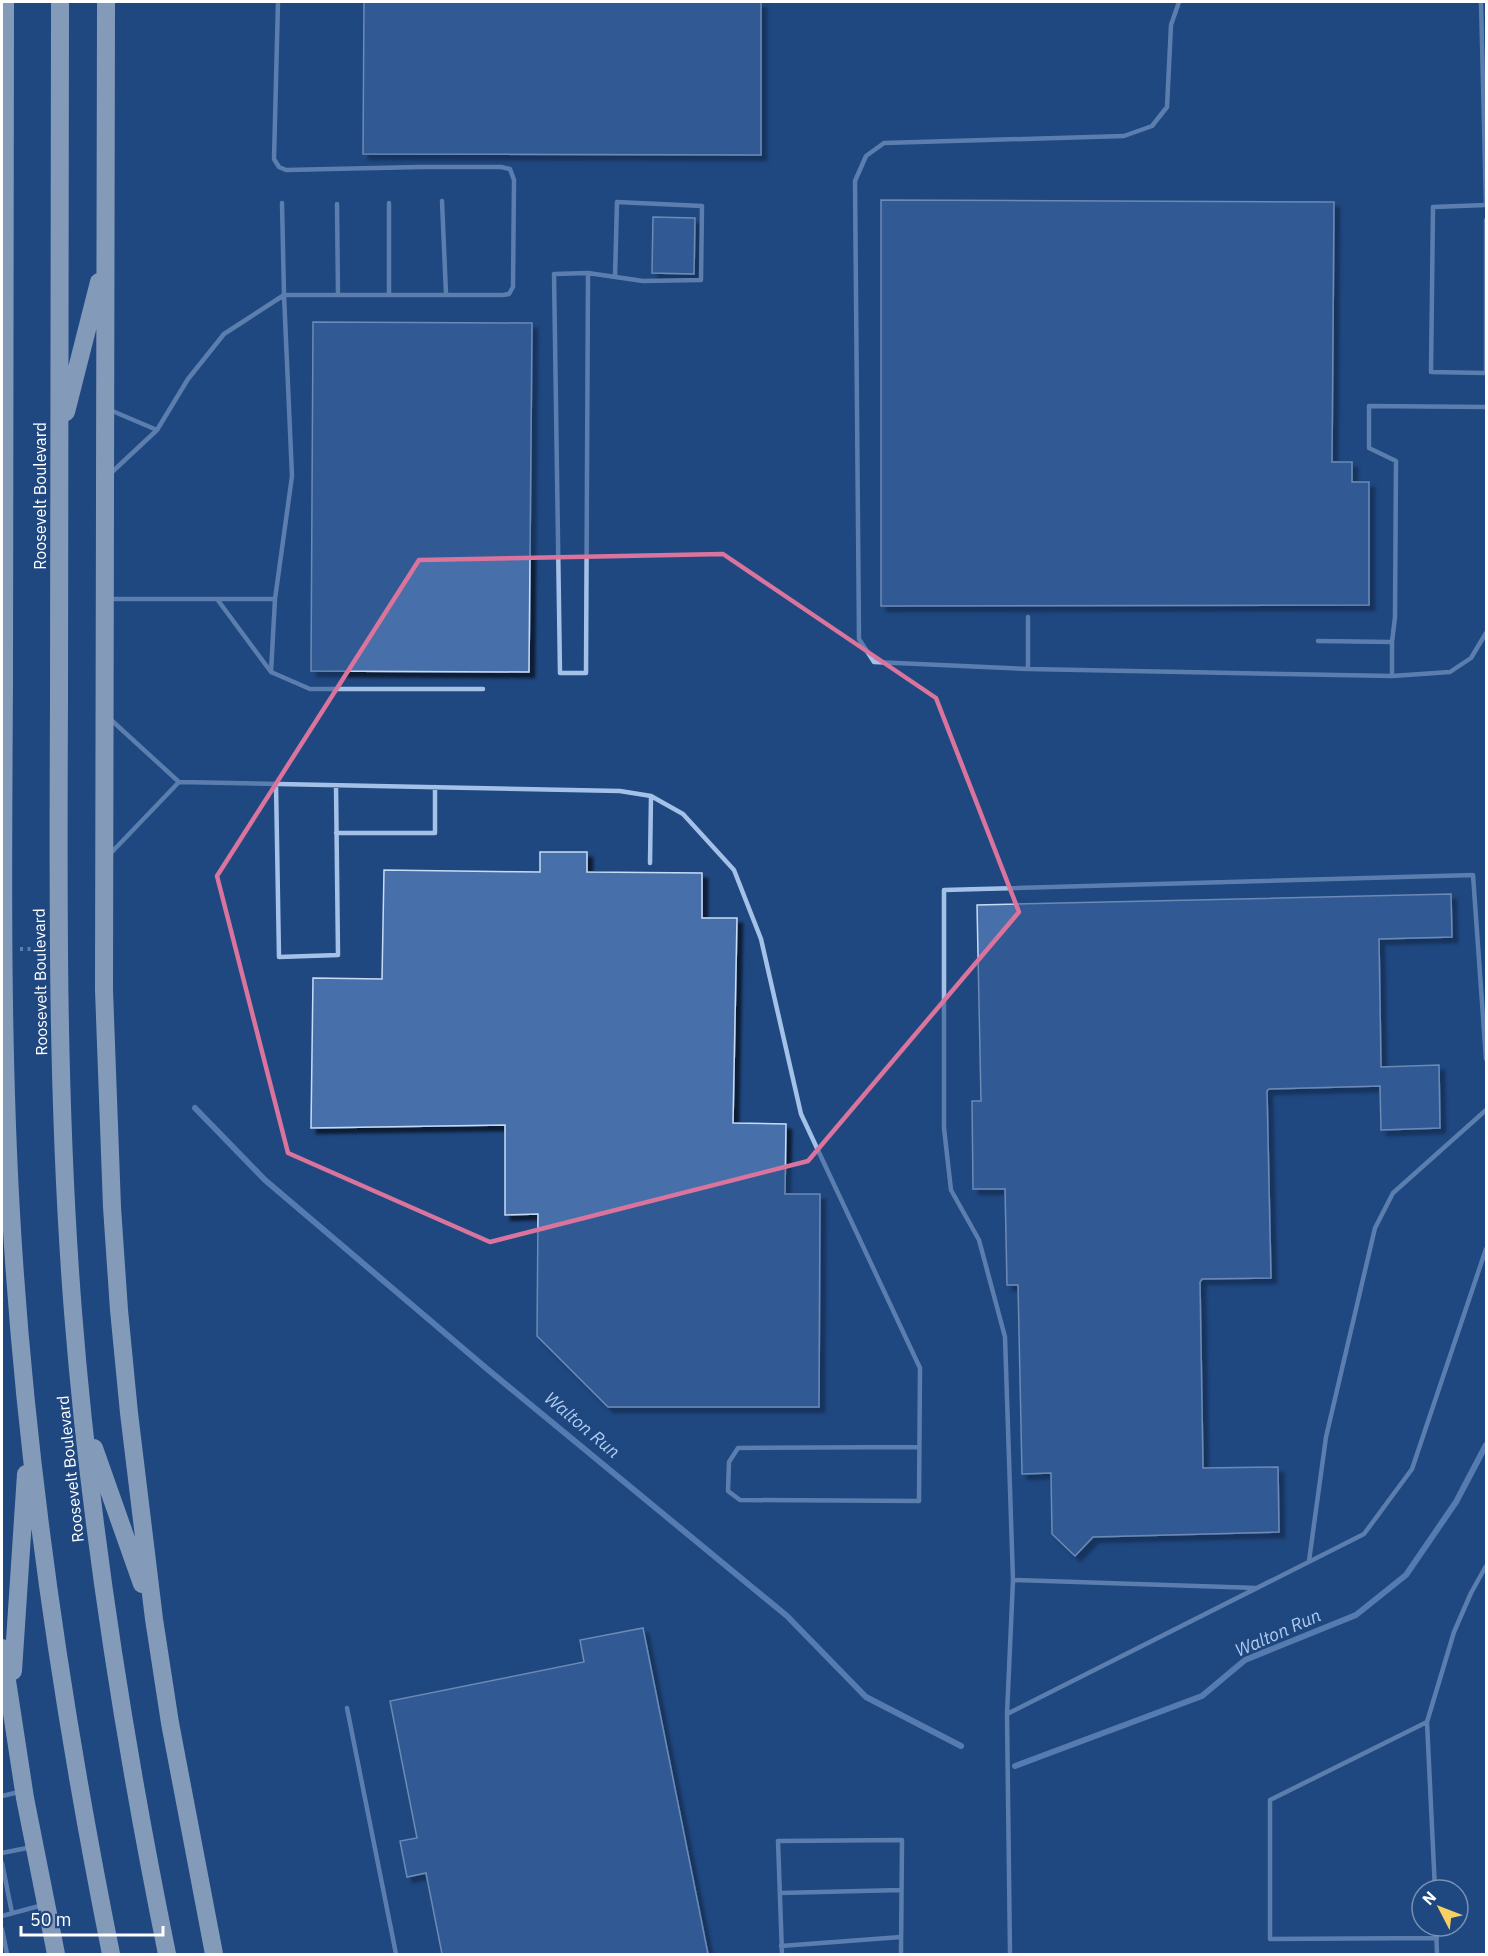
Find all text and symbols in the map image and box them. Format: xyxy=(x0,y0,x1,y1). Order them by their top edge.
street label: Roosevelt Boulevard xyxy=(30,422,50,570)
street label: Roosevelt Boulevard xyxy=(29,908,51,1056)
water label: Walton Run xyxy=(540,1386,625,1463)
street label: Roosevelt Boulevard xyxy=(52,1395,88,1543)
water label: Walton Run xyxy=(1231,1603,1324,1662)
north arrow xyxy=(1410,1878,1470,1938)
text: N xyxy=(1418,1887,1440,1909)
scale bar xyxy=(21,1899,164,1937)
text: 50 m xyxy=(30,1908,72,1931)

